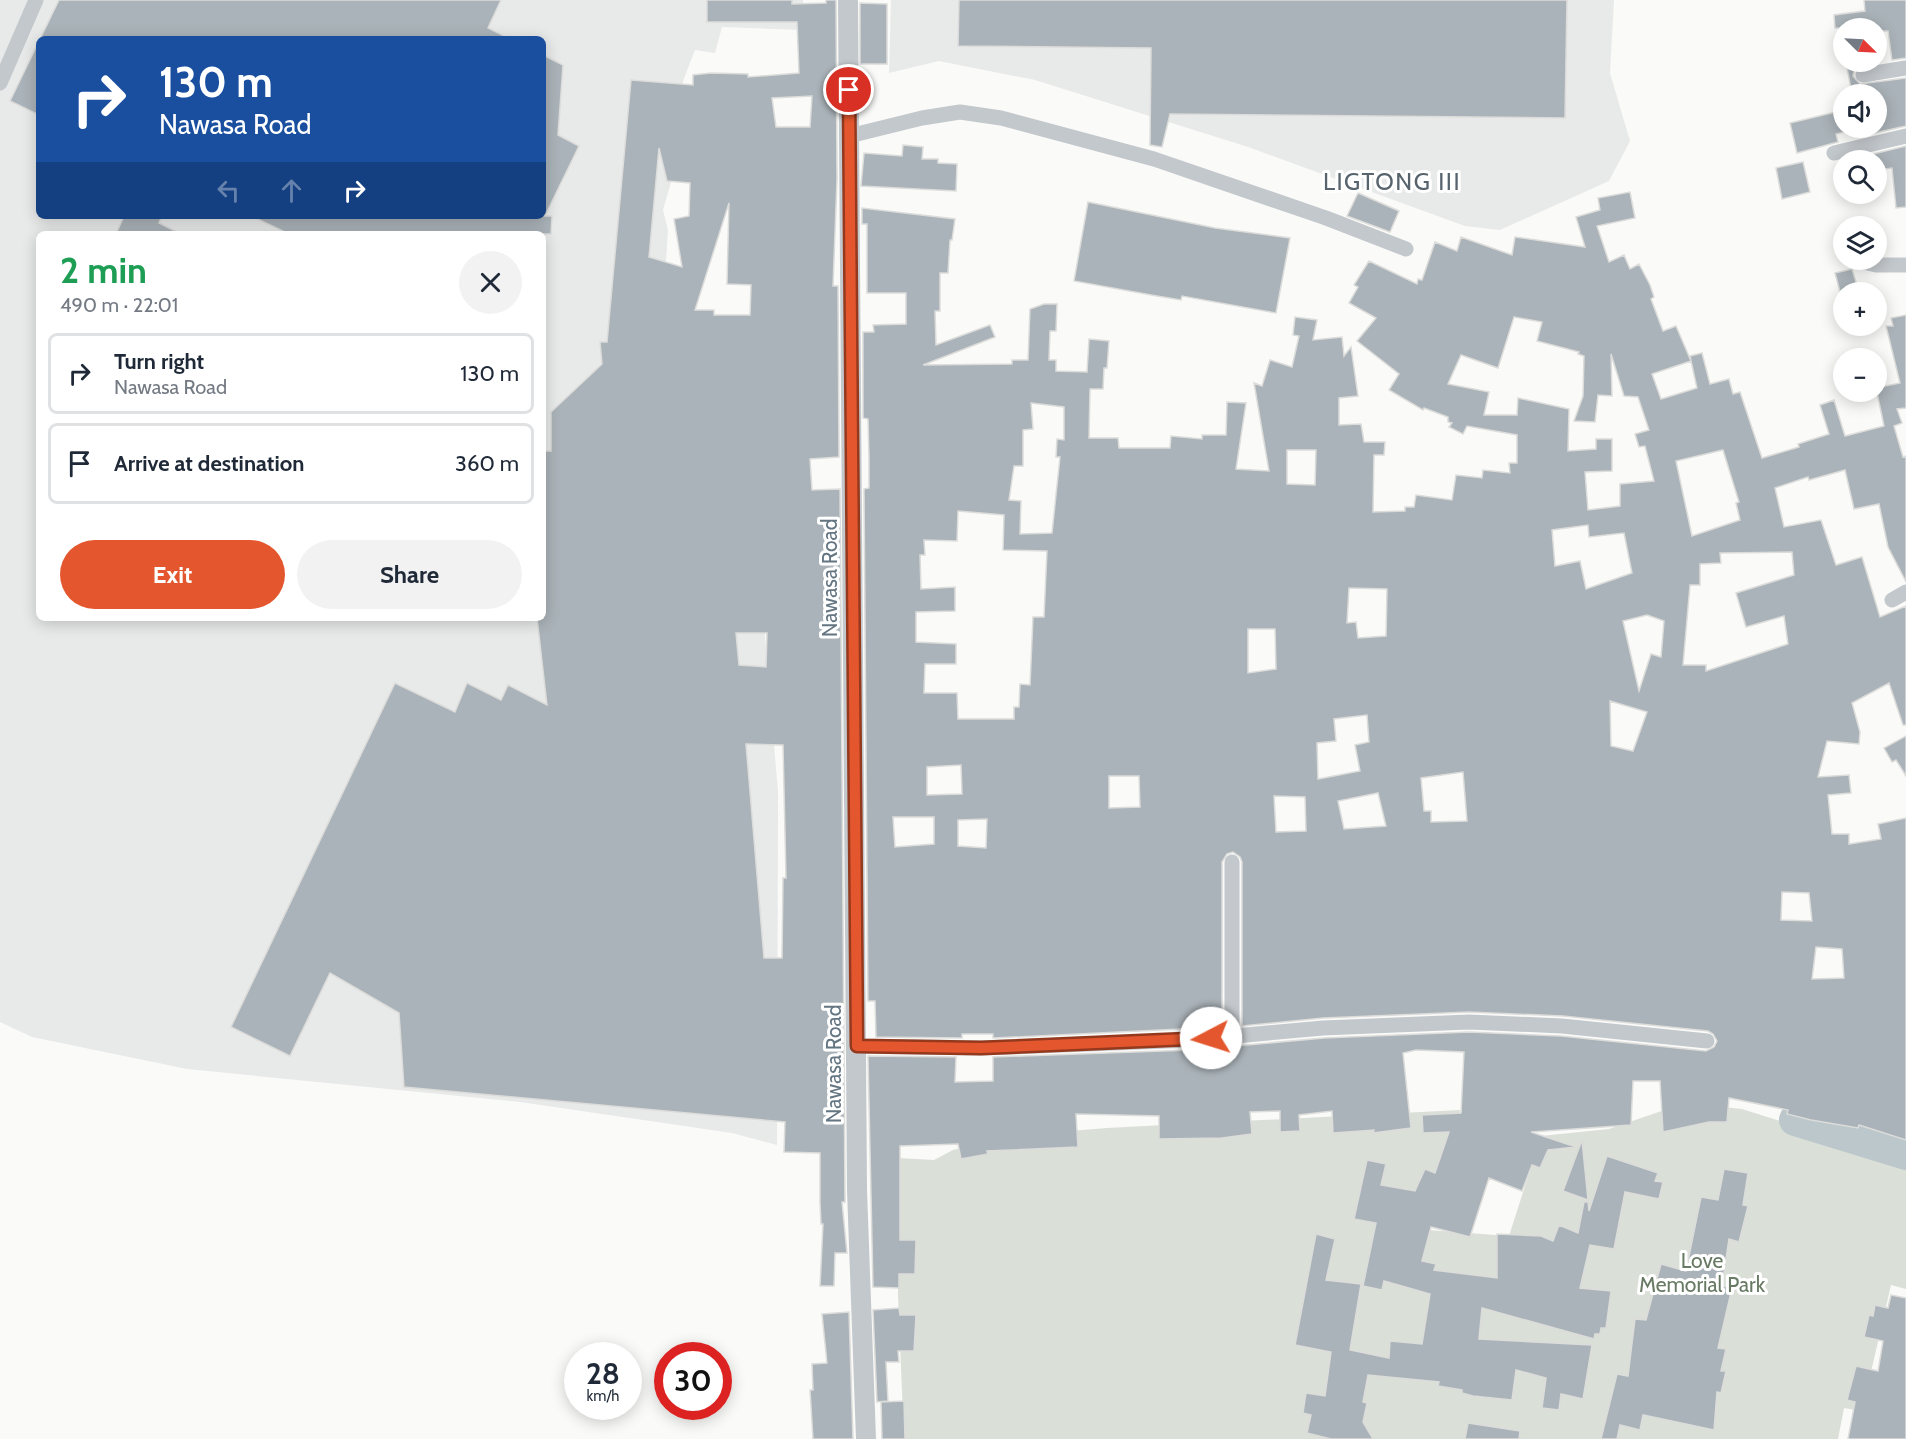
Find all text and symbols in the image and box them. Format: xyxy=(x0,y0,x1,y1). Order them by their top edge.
north arrow xyxy=(1833,18,1887,72)
map controls xyxy=(1833,18,1887,402)
text: 130 m xyxy=(159,56,273,108)
icon: right xyxy=(60,60,138,138)
pin xyxy=(823,64,874,115)
icon: arrive xyxy=(832,73,865,106)
button: sound xyxy=(1833,84,1887,138)
text: Nawasa Road xyxy=(159,108,312,141)
button: search xyxy=(1833,150,1887,204)
district label: LIGTONG III xyxy=(1323,167,1461,196)
icon: left xyxy=(212,174,245,207)
icon: ahead xyxy=(275,174,308,207)
icon: right xyxy=(338,174,371,207)
button: layers xyxy=(1833,216,1887,270)
text: 2 min xyxy=(60,248,147,292)
button: close xyxy=(459,251,522,314)
button: + xyxy=(1833,282,1887,336)
text: 490 m · 22:01 xyxy=(60,293,178,317)
text: Turn right xyxy=(114,348,204,375)
button: − xyxy=(1833,348,1887,402)
icon: right xyxy=(63,357,96,390)
text: 130 m xyxy=(460,360,519,387)
text: Nawasa Road xyxy=(114,375,227,399)
icon: arrive xyxy=(63,447,96,480)
text: Arrive at destination xyxy=(114,450,304,477)
text: 360 m xyxy=(455,450,519,477)
street label: Nawasa Road xyxy=(817,519,842,637)
button: Exit xyxy=(60,540,285,609)
button: Share xyxy=(297,540,522,609)
street label: Nawasa Road xyxy=(821,1005,846,1123)
position arrow xyxy=(1179,1006,1243,1070)
park label: Love Memorial Park xyxy=(1639,1248,1766,1297)
speed limit sign: 30 xyxy=(654,1342,732,1420)
text: 28 xyxy=(586,1355,620,1392)
text: km/h xyxy=(587,1387,619,1405)

